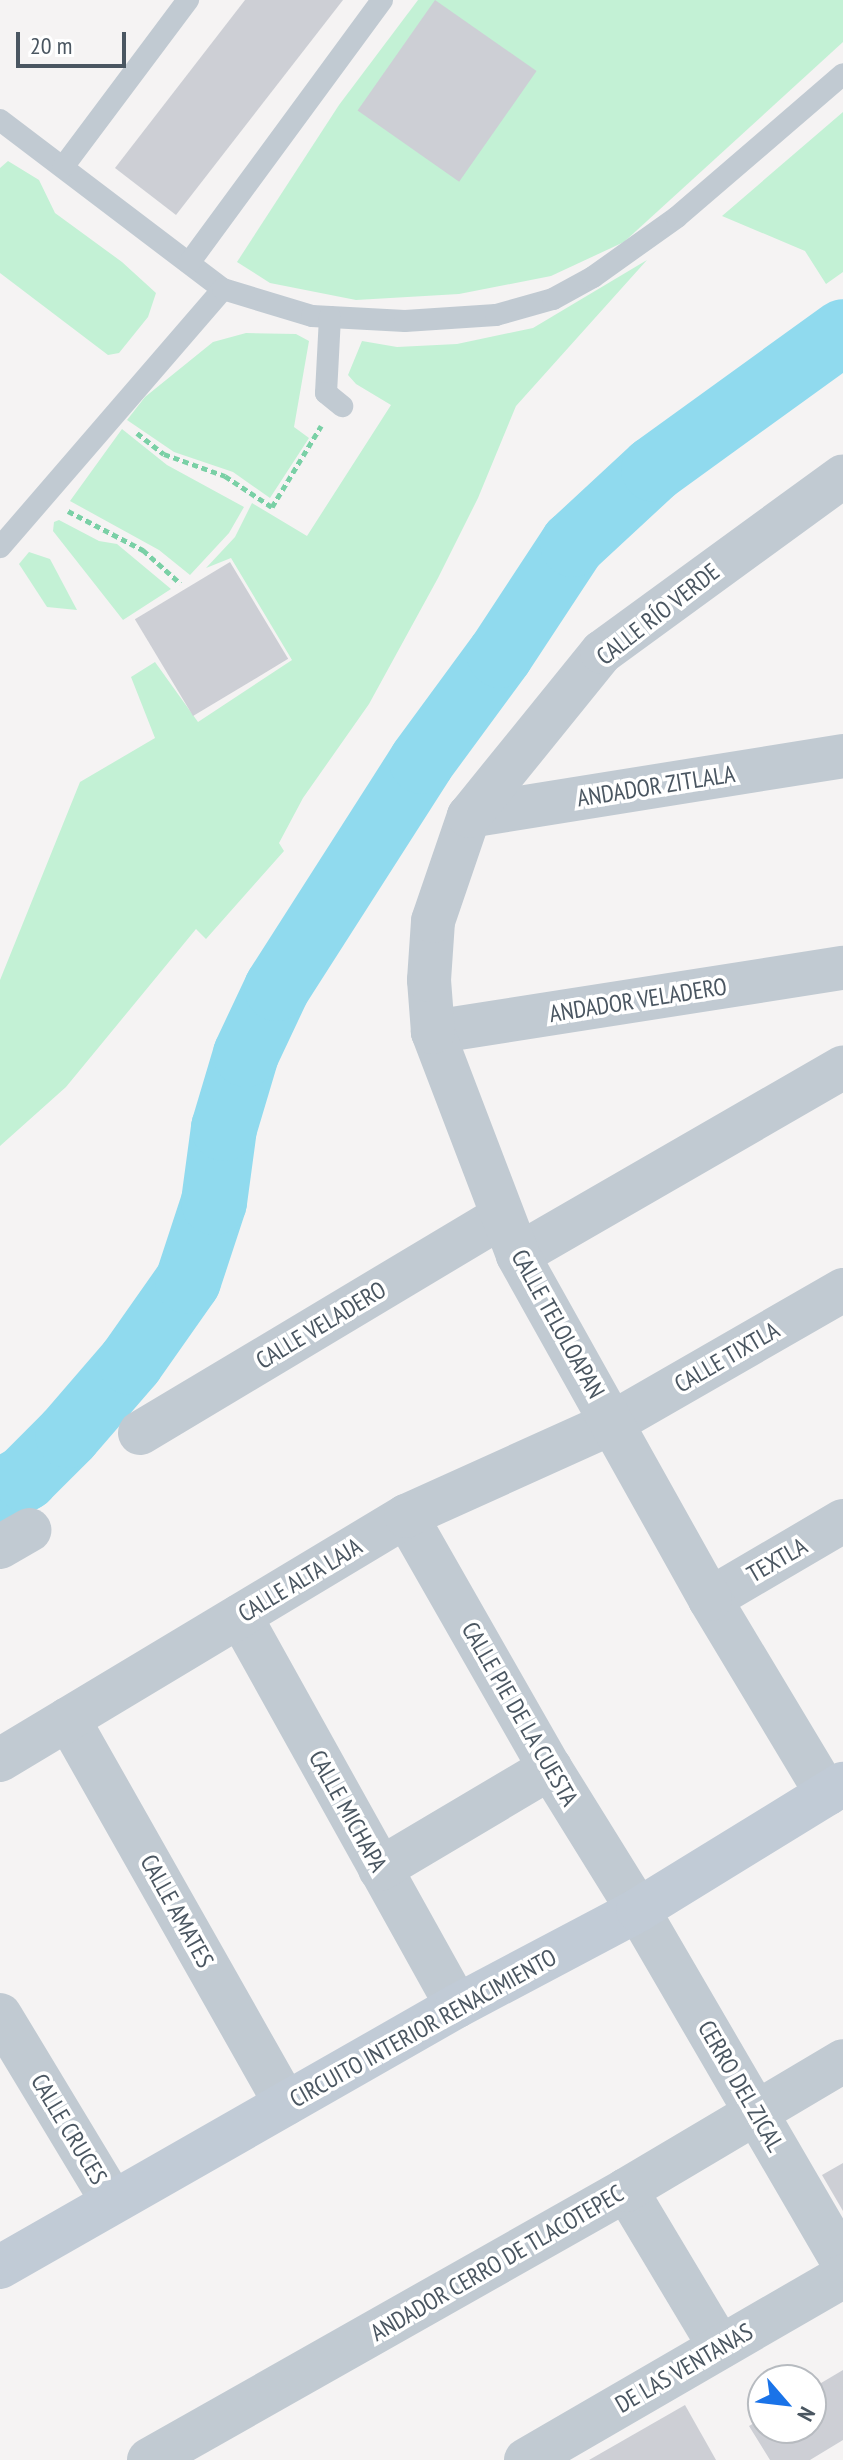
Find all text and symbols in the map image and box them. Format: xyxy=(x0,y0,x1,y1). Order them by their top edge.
scale bar xyxy=(20,16,130,66)
text: 20 m xyxy=(30,30,72,61)
street label: CALLE RÍO VERDE xyxy=(591,557,725,671)
street label: ANDADOR ZITLALA xyxy=(575,759,737,813)
street label: ANDADOR VELADERO xyxy=(547,972,729,1028)
street label: CALLE TELOLOAPAN xyxy=(505,1244,611,1404)
street label: CALLE VELADERO xyxy=(251,1275,391,1375)
street label: CALLE TIXTLA xyxy=(669,1315,785,1399)
street label: TEXTLA xyxy=(742,1531,812,1589)
street label: CALLE ALTA LAJA xyxy=(232,1532,368,1628)
street label: CALLE PIE DE LA CUESTA xyxy=(455,1617,585,1811)
street label: CALLE MICHAPA xyxy=(303,1745,393,1877)
street label: CALLE AMATES xyxy=(134,1849,220,1973)
street label: CIRCUITO INTERIOR RENACIMIENTO xyxy=(285,1943,561,2113)
street label: CERRO DEL ZICAL xyxy=(692,2015,790,2157)
street label: CALLE CRUCES xyxy=(25,2069,113,2189)
street label: ANDADOR CERRO DE TLACOTEPEC xyxy=(365,2179,629,2347)
street label: DE LAS VENTANAS xyxy=(610,2317,758,2419)
north arrow xyxy=(747,2364,827,2444)
text: N xyxy=(791,2402,822,2426)

